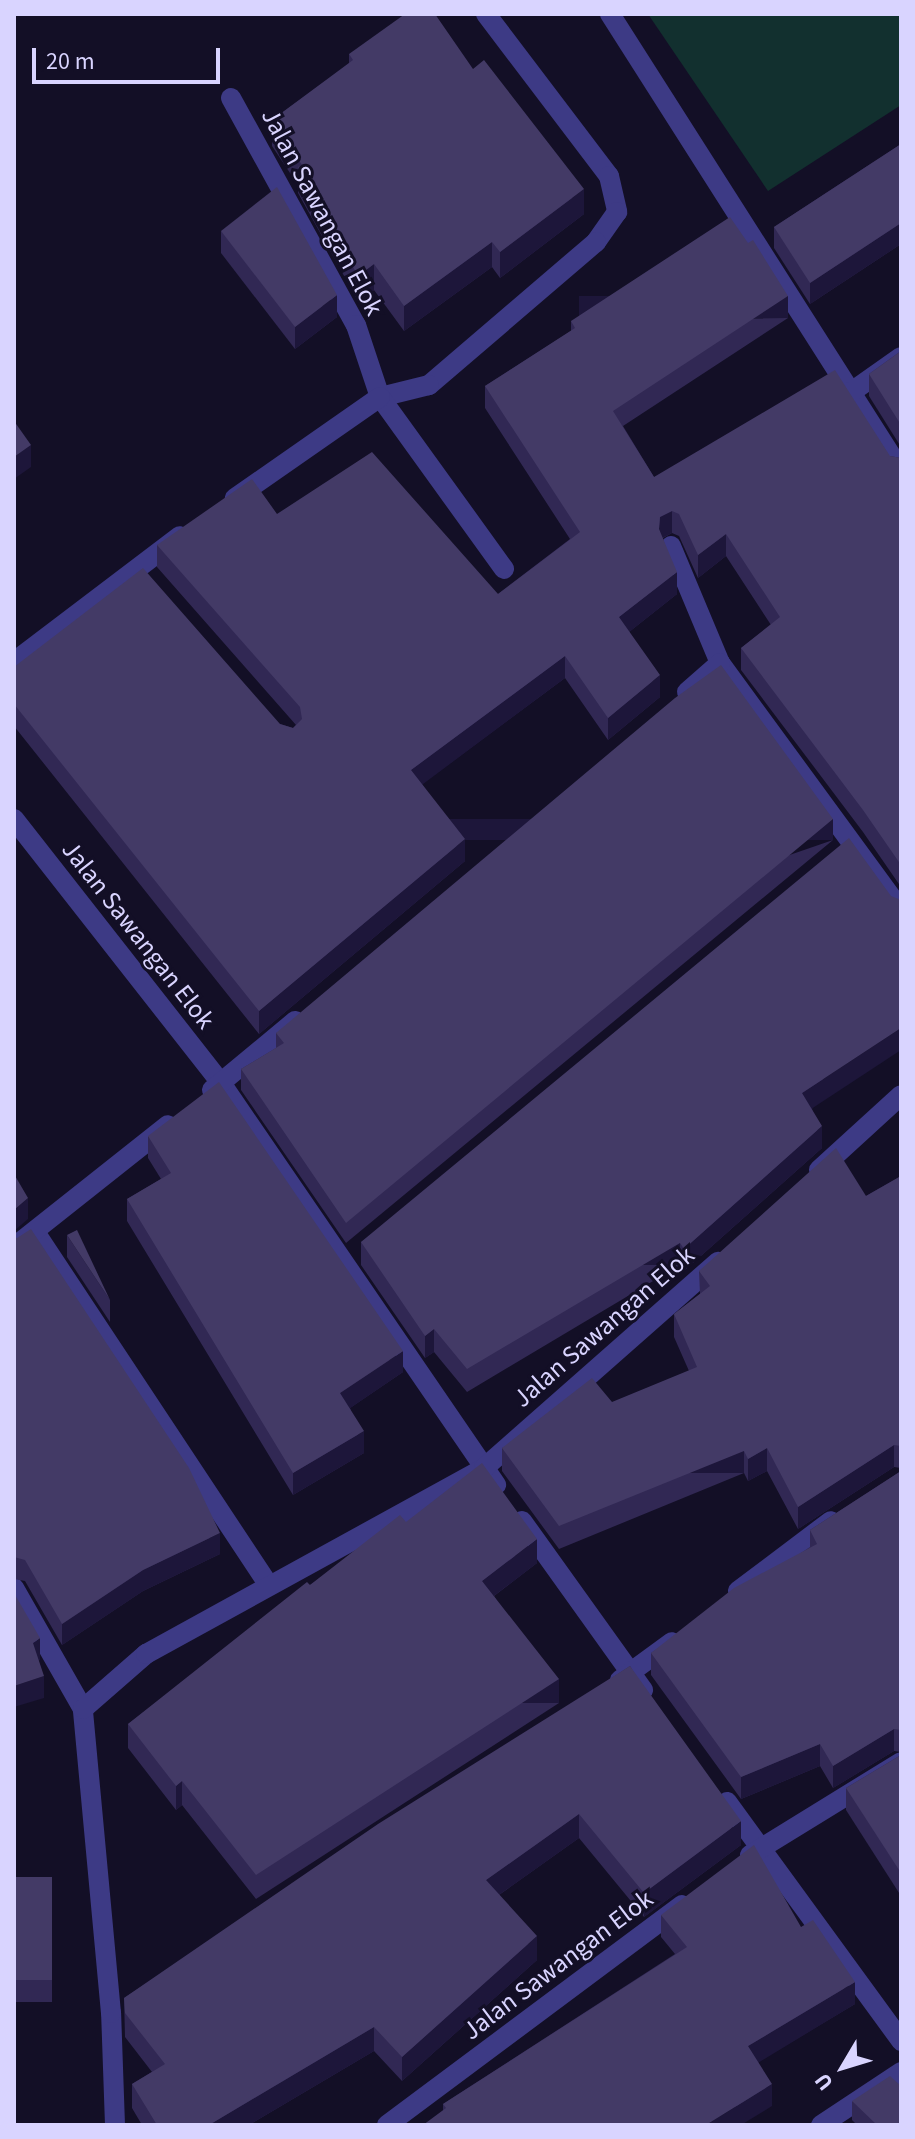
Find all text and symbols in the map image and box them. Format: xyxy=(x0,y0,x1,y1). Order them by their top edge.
scale bar xyxy=(36,32,224,82)
text: 20 m xyxy=(46,44,95,79)
street label: Jalan Sawangan Elok xyxy=(254,103,390,321)
street label: Jalan Sawangan Elok xyxy=(55,835,221,1035)
street label: Jalan Sawangan Elok xyxy=(507,1240,701,1414)
street label: Jalan Sawangan Elok xyxy=(457,1883,659,2047)
north arrow xyxy=(803,2027,883,2107)
text: U xyxy=(807,2066,841,2097)

